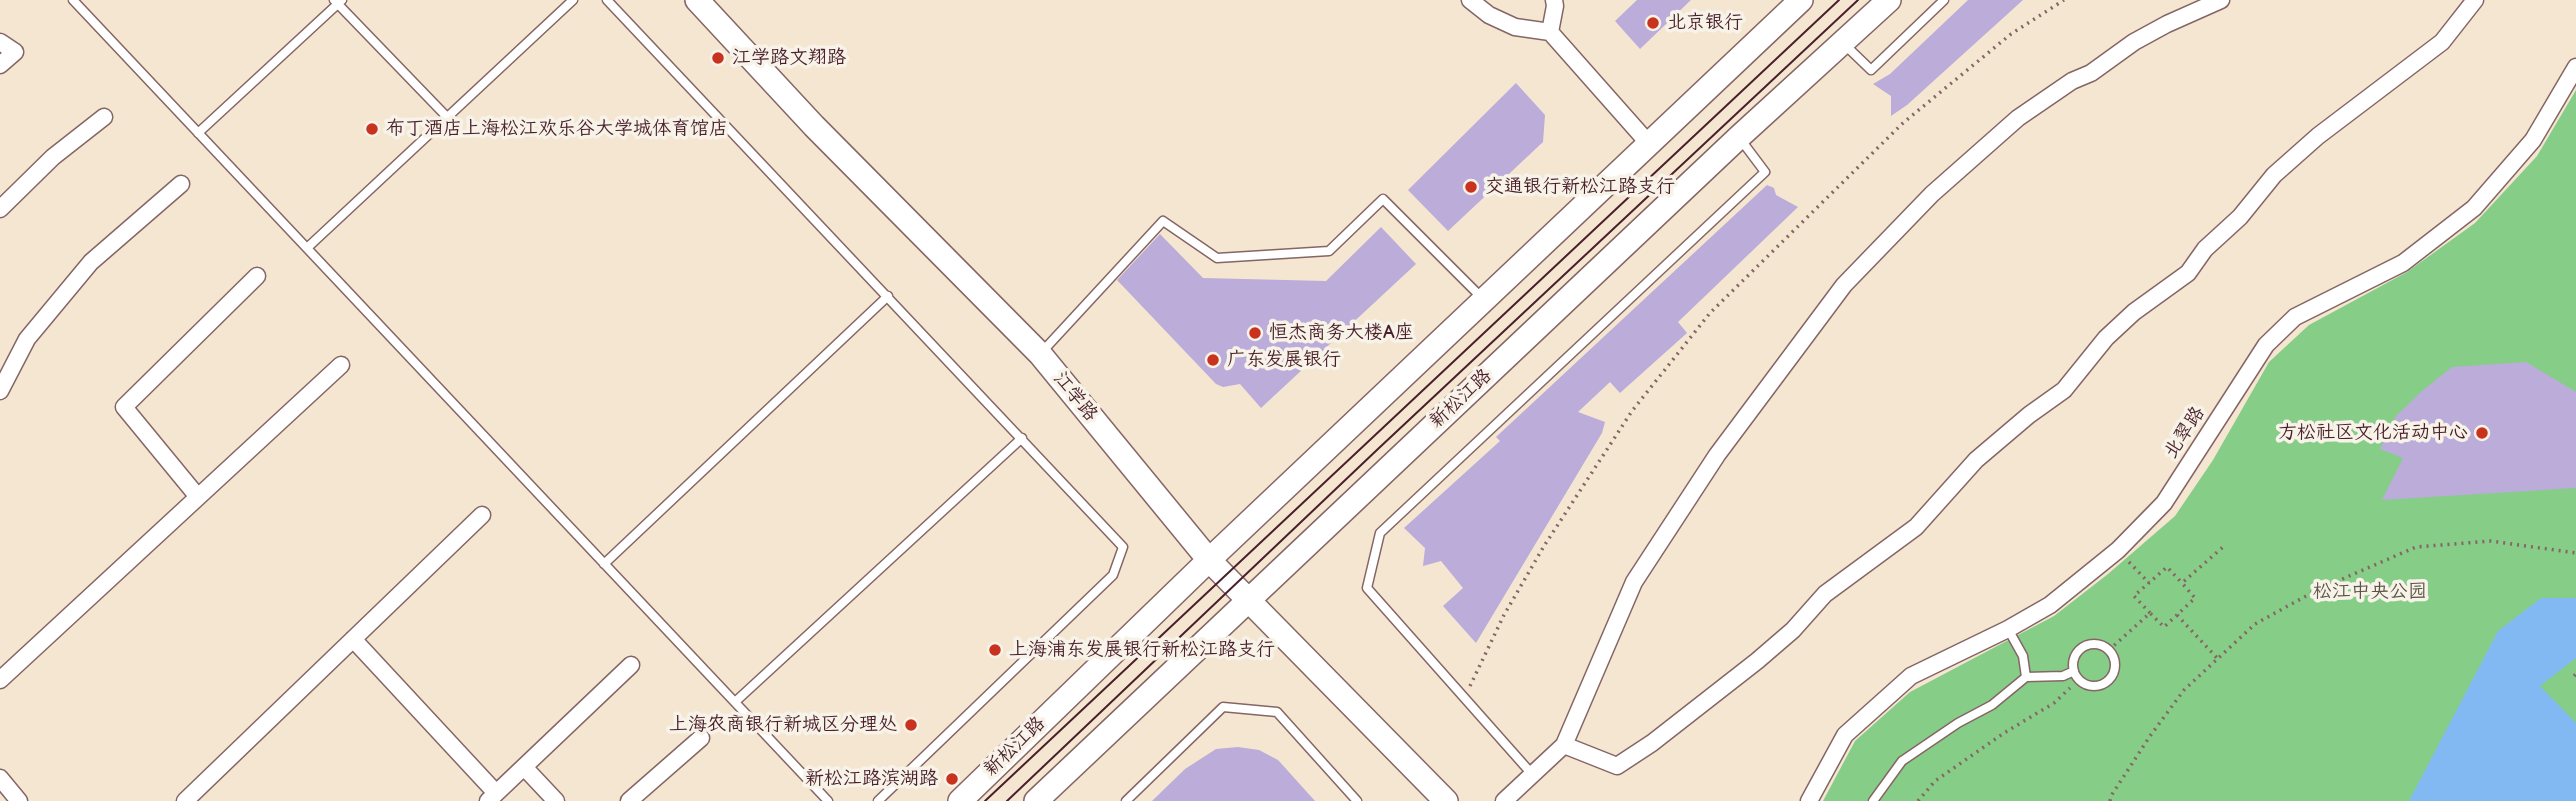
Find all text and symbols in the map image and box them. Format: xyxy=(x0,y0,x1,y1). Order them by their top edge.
place label: 北京银行 xyxy=(1667,12,1743,34)
marker: 北京银行 xyxy=(1645,15,1661,31)
place label: 江学路文翔路 xyxy=(732,47,846,69)
marker: 江学路文翔路 xyxy=(710,50,726,66)
place label: 布丁酒店上海松江欢乐谷大学城体育馆店 xyxy=(386,118,728,140)
marker: 布丁酒店上海松江欢乐谷大学城体育馆店 xyxy=(364,121,380,137)
place label: 交通银行新松江路支行 xyxy=(1485,176,1675,198)
marker: 交通银行新松江路支行 xyxy=(1463,179,1479,195)
place label: 恒杰商务大楼A座 xyxy=(1269,322,1414,344)
marker: 恒杰商务大楼A座 xyxy=(1247,325,1263,341)
place label: 广东发展银行 xyxy=(1227,349,1341,371)
marker: 广东发展银行 xyxy=(1205,352,1221,368)
street label: 新松江路 xyxy=(1425,365,1497,433)
street label: 江学路 xyxy=(1048,368,1102,426)
street label: 北翠路 xyxy=(2160,403,2210,463)
place label: 方松社区文化活动中心 xyxy=(2278,422,2468,444)
marker: 方松社区文化活动中心 xyxy=(2474,425,2490,441)
park label: 松江中央公园 xyxy=(2313,581,2427,603)
place label: 上海浦东发展银行新松江路支行 xyxy=(1009,639,1275,661)
marker: 上海浦东发展银行新松江路支行 xyxy=(987,642,1003,658)
street label: 新松江路 xyxy=(980,712,1050,782)
place label: 上海农商银行新城区分理处 xyxy=(669,714,897,736)
marker: 上海农商银行新城区分理处 xyxy=(903,717,919,733)
place label: 新松江路滨湖路 xyxy=(805,768,938,790)
marker: 新松江路滨湖路 xyxy=(944,771,960,787)

